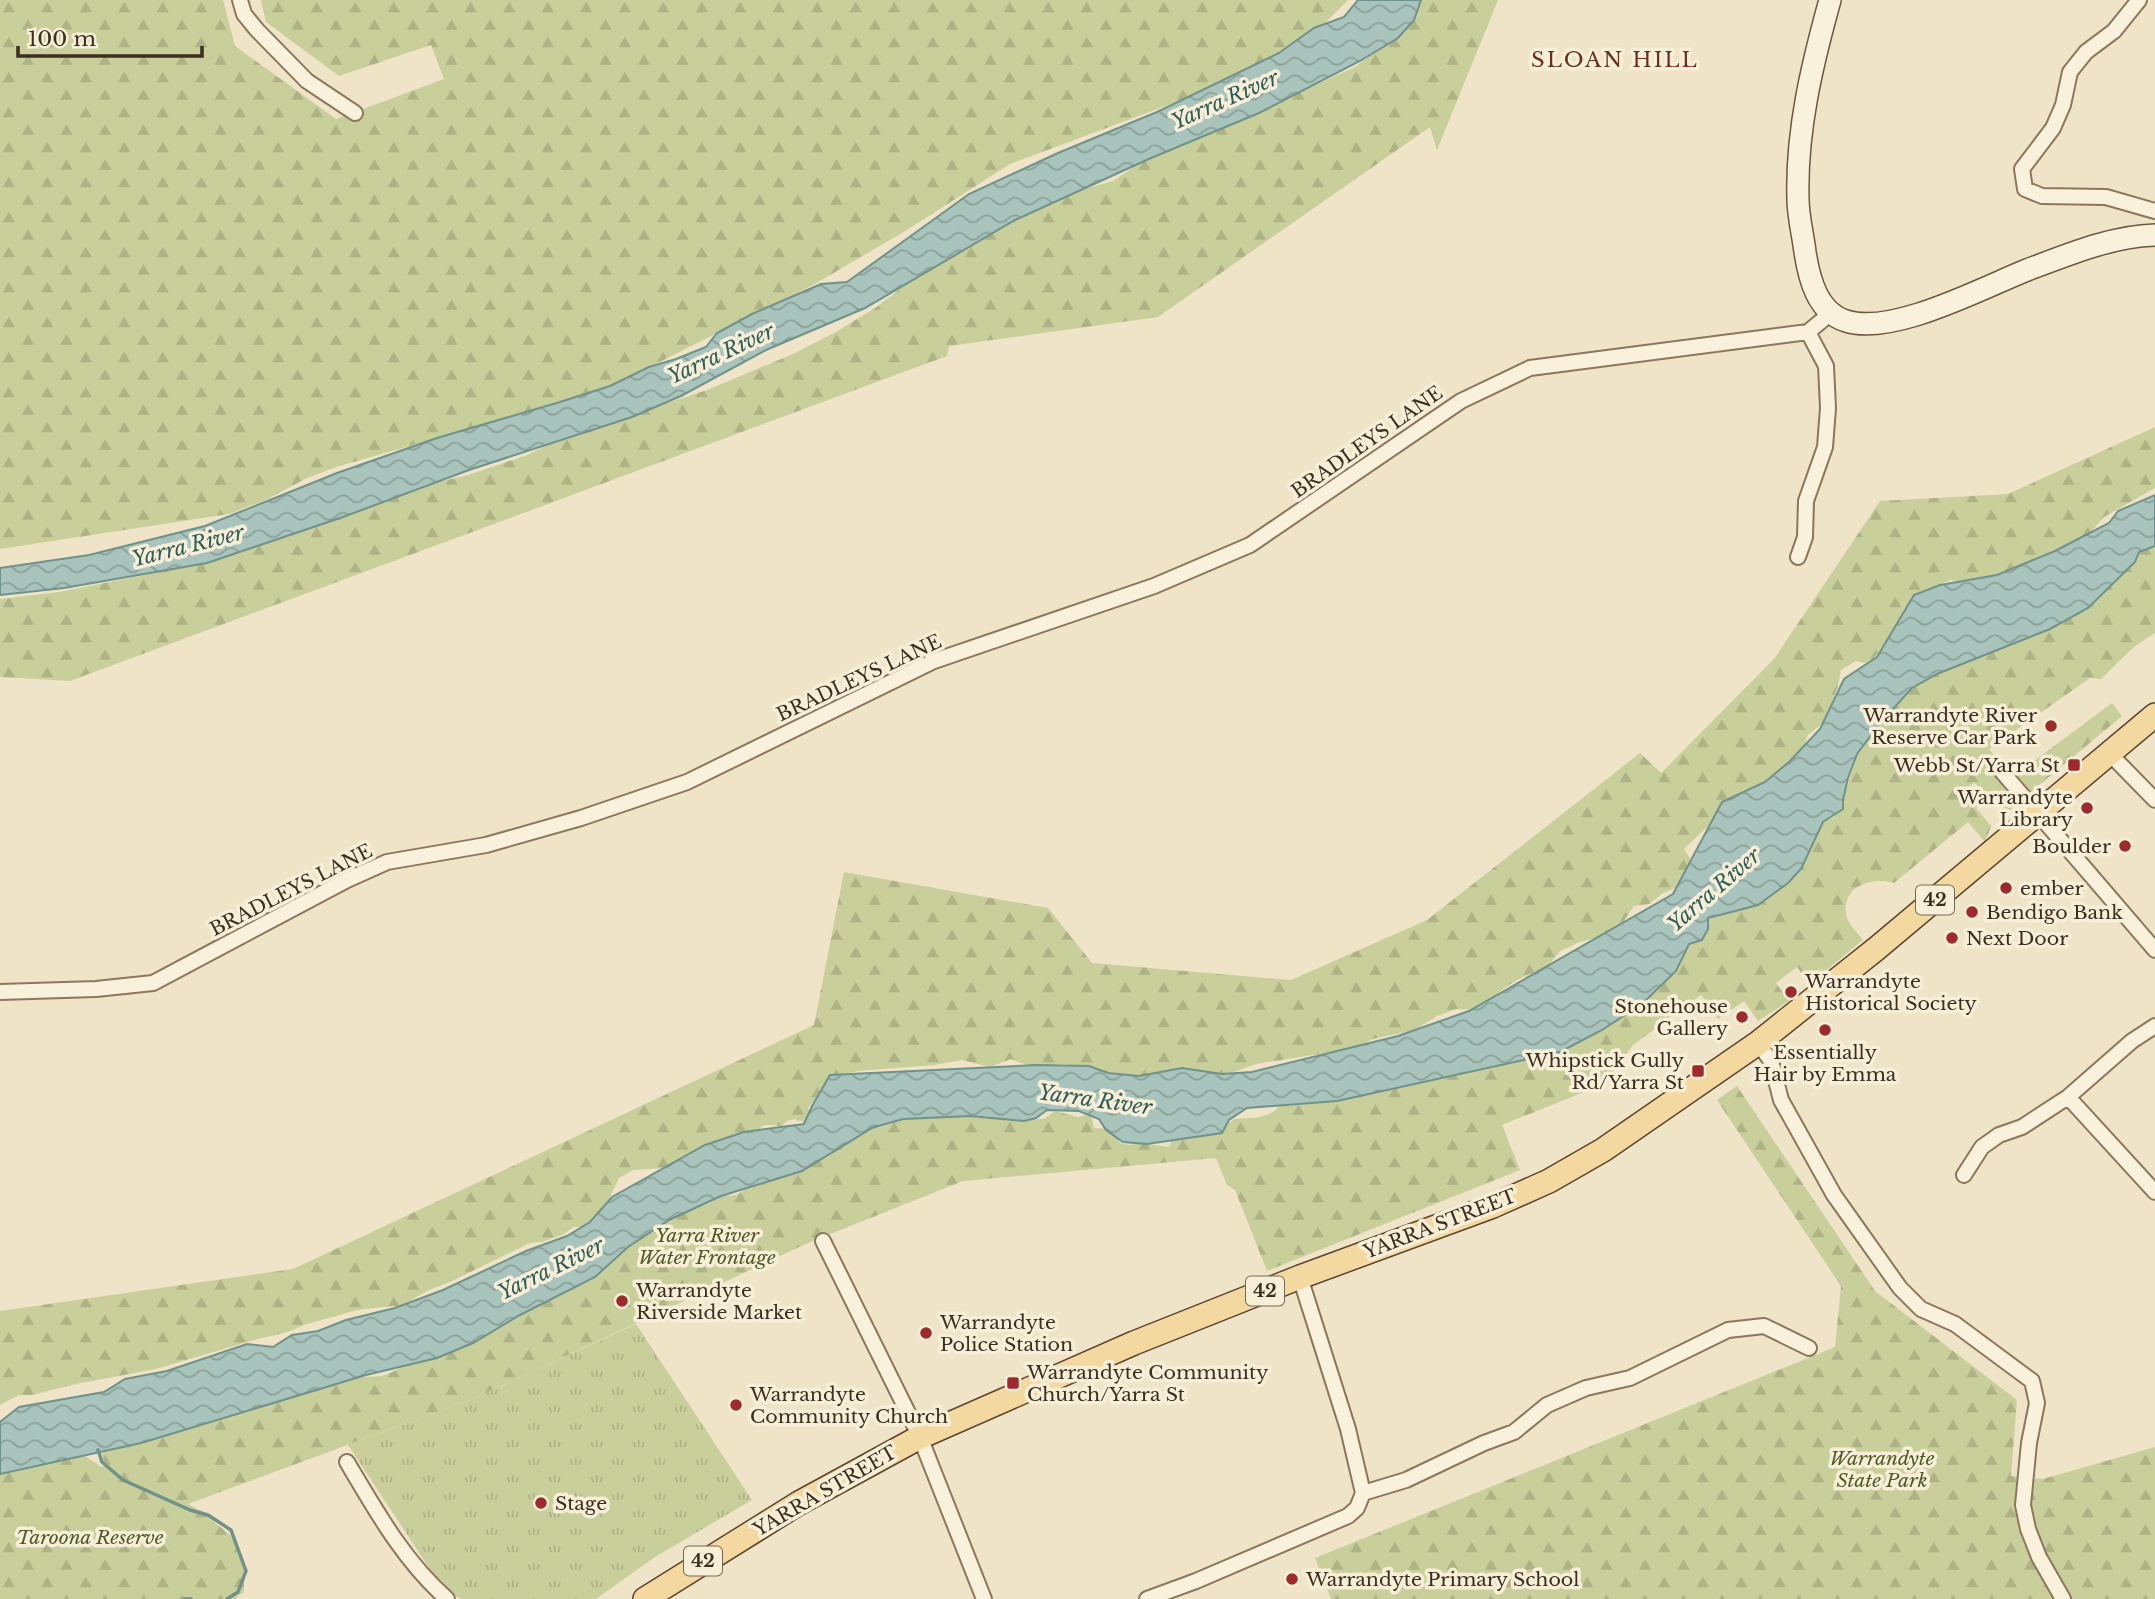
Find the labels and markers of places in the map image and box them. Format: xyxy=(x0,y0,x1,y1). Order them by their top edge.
place label: Warrandyte River Reserve Car Park xyxy=(1862,704,2037,749)
marker: Warrandyte River Reserve Car Park xyxy=(2043,718,2059,734)
place label: Webb St/Yarra St xyxy=(1893,754,2061,777)
marker: Webb St/Yarra St xyxy=(2066,757,2082,773)
place label: Warrandyte Library xyxy=(1956,786,2073,831)
marker: Warrandyte Library xyxy=(2079,800,2095,816)
place label: Boulder xyxy=(2032,835,2111,858)
marker: Boulder xyxy=(2117,838,2133,854)
place label: ember xyxy=(2020,877,2084,900)
marker: ember xyxy=(1998,880,2014,896)
place label: Bendigo Bank xyxy=(1986,901,2123,924)
marker: Bendigo Bank xyxy=(1964,904,1980,920)
place label: Next Door xyxy=(1966,927,2068,950)
marker: Next Door xyxy=(1944,930,1960,946)
place label: Warrandyte Historical Society xyxy=(1804,970,1977,1015)
marker: Warrandyte Historical Society xyxy=(1783,984,1799,1000)
place label: Stonehouse Gallery xyxy=(1615,995,1728,1040)
marker: Stonehouse Gallery xyxy=(1734,1009,1750,1025)
marker: Essentially Hair by Emma xyxy=(1817,1022,1833,1038)
place label: Essentially Hair by Emma xyxy=(1754,1041,1897,1086)
place label: Whipstick Gully Rd/Yarra St xyxy=(1525,1049,1685,1094)
marker: Whipstick Gully Rd/Yarra St xyxy=(1690,1063,1706,1079)
place label: Warrandyte Riverside Market xyxy=(635,1279,803,1324)
marker: Warrandyte Riverside Market xyxy=(614,1293,630,1309)
place label: Warrandyte Police Station xyxy=(939,1311,1073,1356)
marker: Warrandyte Police Station xyxy=(918,1325,934,1341)
place label: Warrandyte Community Church/Yarra St xyxy=(1026,1361,1268,1406)
marker: Warrandyte Community Church/Yarra St xyxy=(1005,1375,1021,1391)
place label: Warrandyte Community Church xyxy=(749,1383,948,1428)
marker: Warrandyte Community Church xyxy=(728,1397,744,1413)
place label: Stage xyxy=(555,1492,607,1515)
marker: Stage xyxy=(533,1495,549,1511)
place label: Warrandyte Primary School xyxy=(1305,1568,1579,1591)
marker: Warrandyte Primary School xyxy=(1284,1571,1300,1587)

